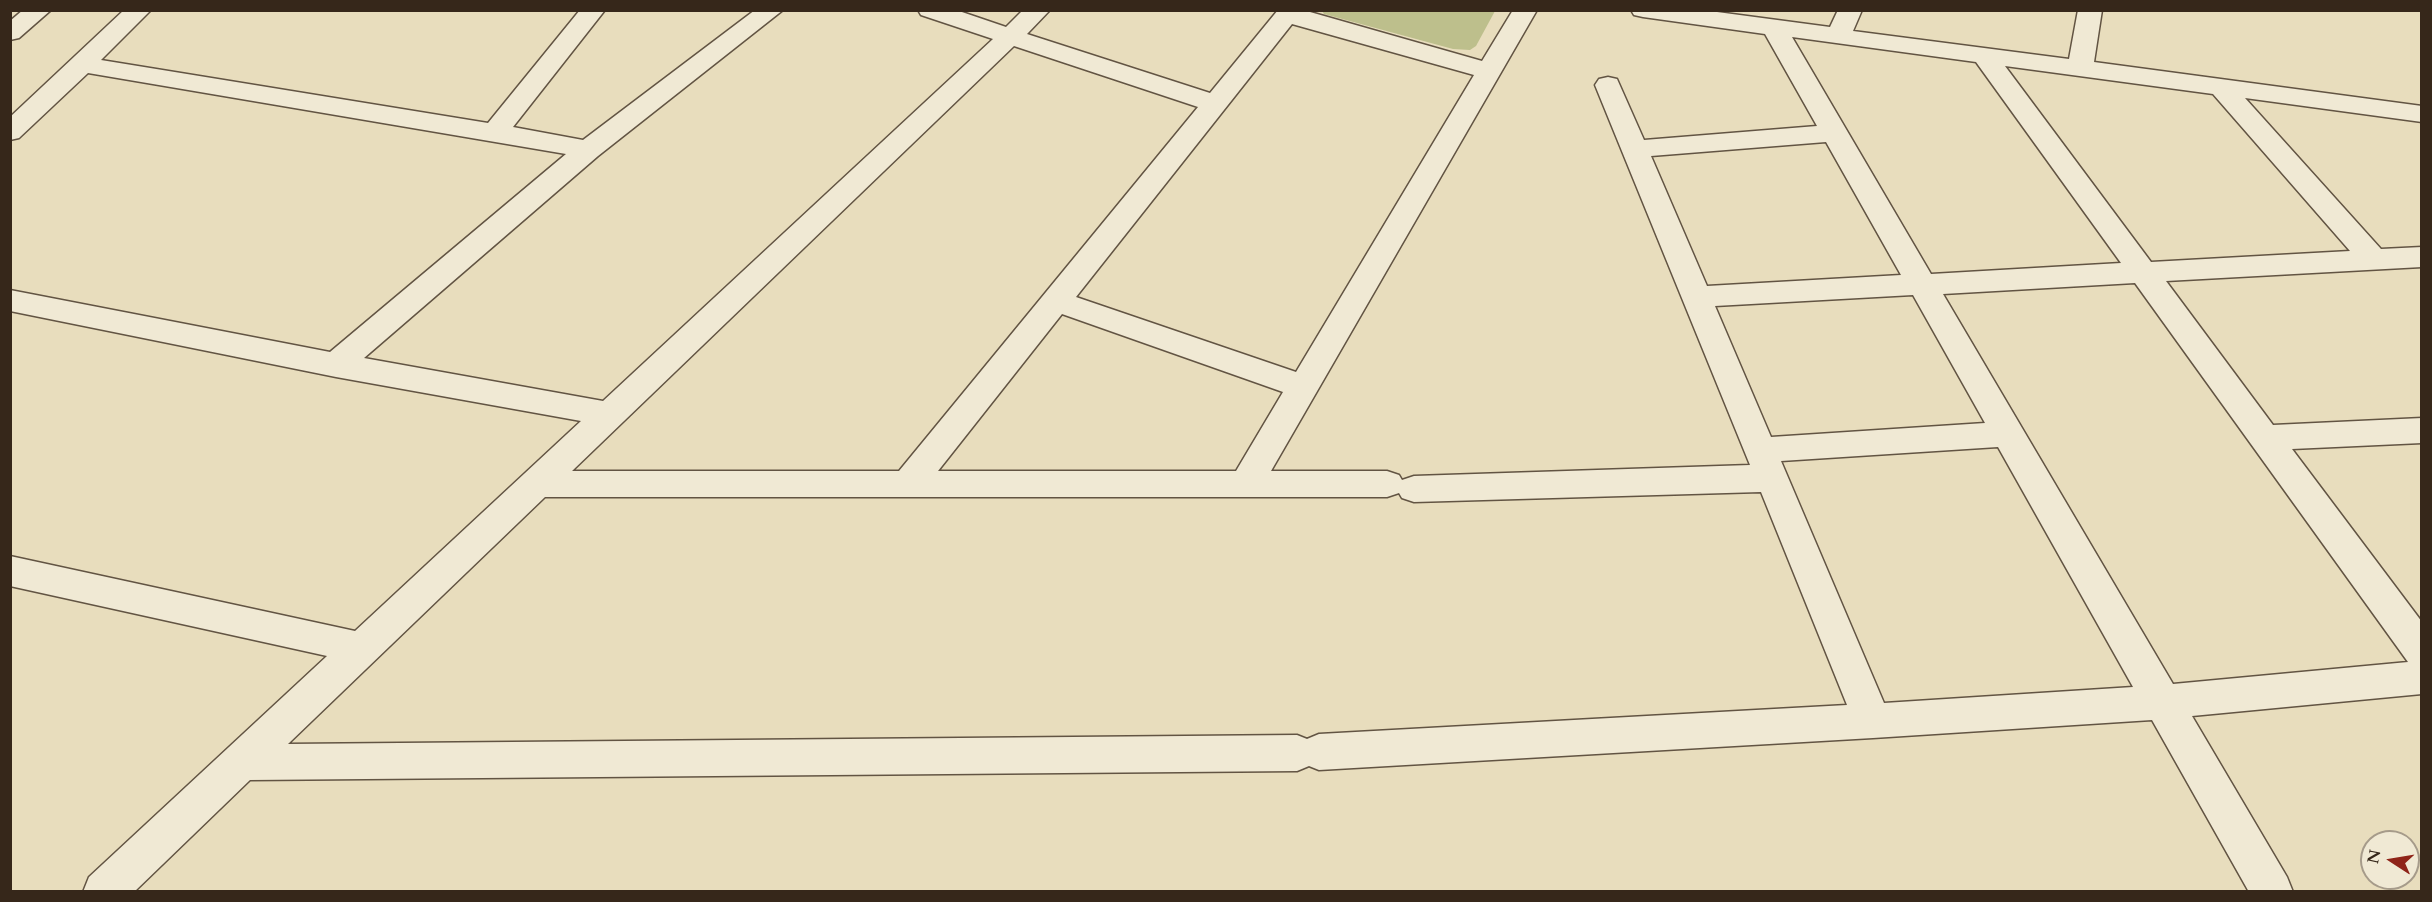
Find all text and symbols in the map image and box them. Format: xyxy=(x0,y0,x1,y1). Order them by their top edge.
north arrow xyxy=(2360,830,2420,890)
text: N xyxy=(2362,848,2387,866)

